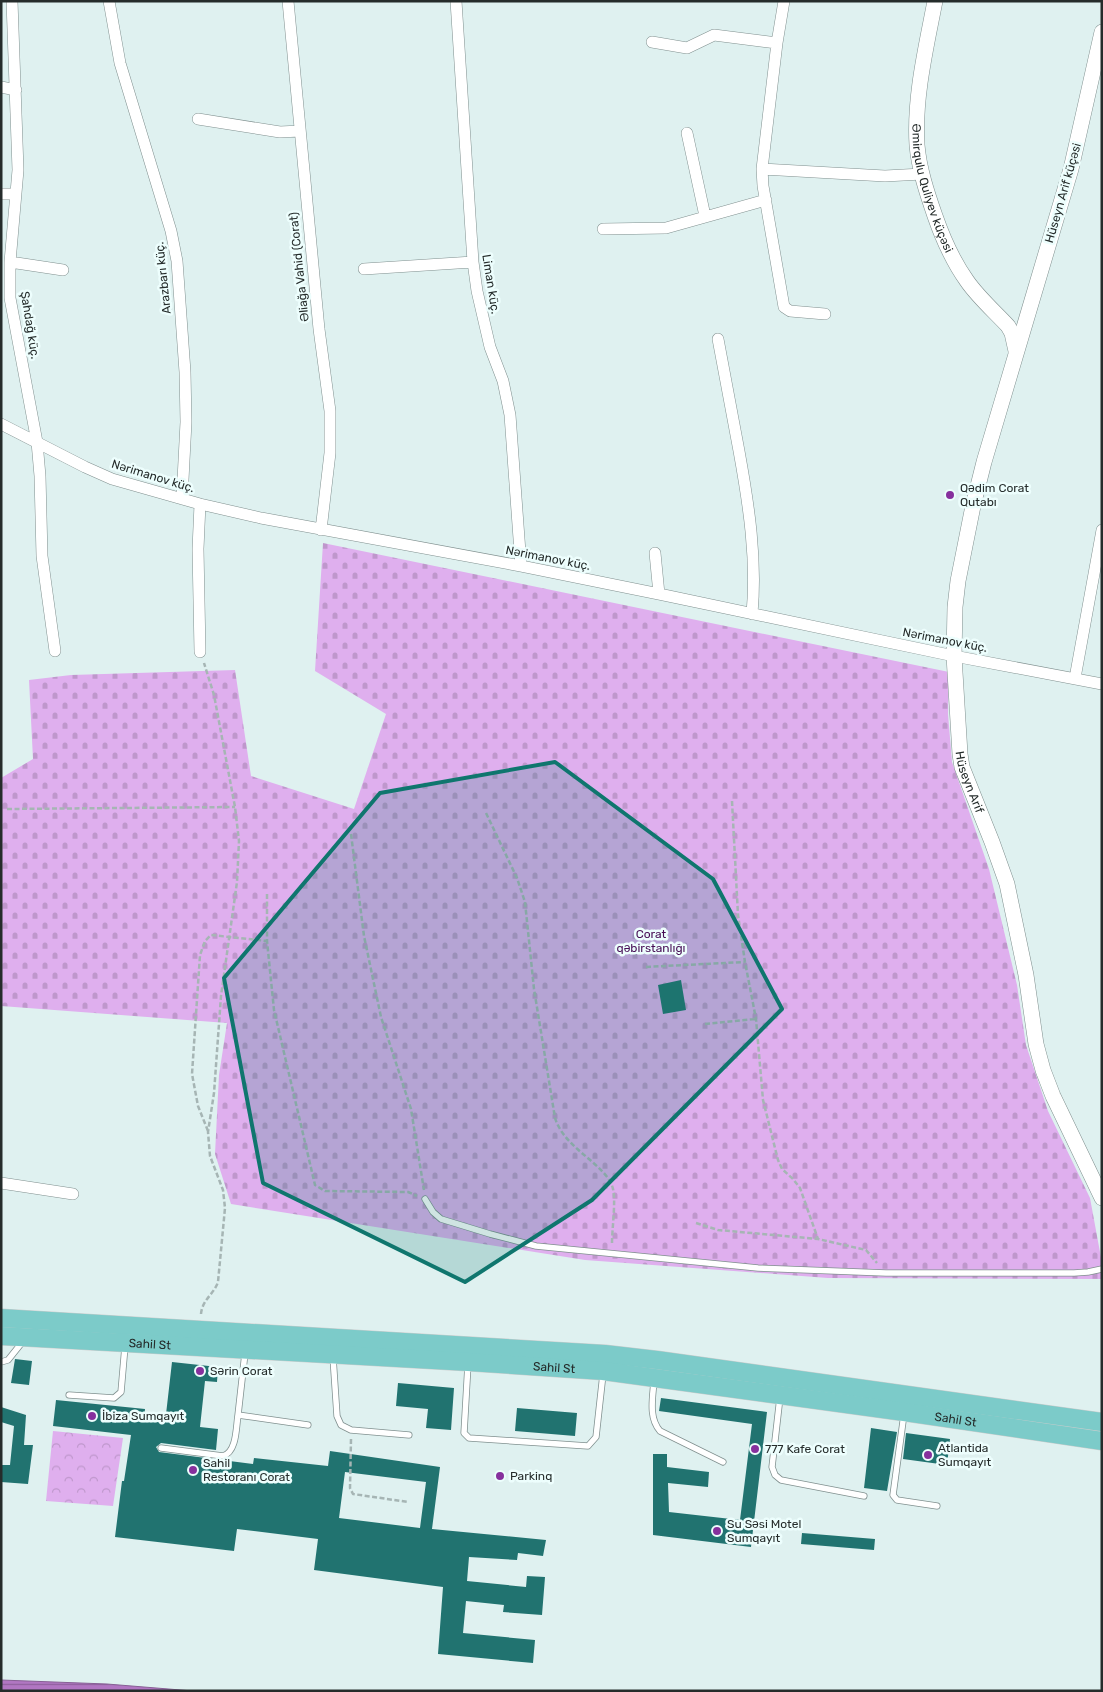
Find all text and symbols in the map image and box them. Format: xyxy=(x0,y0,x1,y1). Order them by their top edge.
street label: Əmirqulu Quliyev küçəsi xyxy=(909,124,956,255)
street label: Hüseyn Arif küçəsi xyxy=(1042,141,1084,245)
street label: Əliağa Vahid (Corat) xyxy=(286,211,312,323)
street label: Arazbarı küç. xyxy=(152,241,174,315)
street label: Liman küç. xyxy=(479,253,503,315)
street label: Şahdağ küç. xyxy=(18,290,42,360)
street label: Nərimanov küç. xyxy=(110,457,196,495)
place label: Qədim Corat Qutabı xyxy=(960,481,1029,509)
marker: Qədim Corat Qutabı xyxy=(944,489,956,501)
street label: Nərimanov küç. xyxy=(504,543,592,573)
street label: Nərimanov küç. xyxy=(901,625,989,655)
street label: Hüseyn Arif xyxy=(953,750,987,816)
park label: Corat qəbirstanlığı xyxy=(616,927,686,955)
street label: Sahil St xyxy=(128,1336,172,1352)
street label: Sahil St xyxy=(532,1359,576,1376)
place label: Sərin Corat xyxy=(210,1364,273,1378)
marker: Sərin Corat xyxy=(194,1365,206,1377)
place label: İbiza Sumqayıt xyxy=(102,1409,185,1423)
marker: İbiza Sumqayıt xyxy=(86,1410,98,1422)
street label: Sahil St xyxy=(934,1410,978,1430)
place label: Atlantida Sumqayıt xyxy=(938,1441,992,1469)
place label: 777 Kafe Corat xyxy=(765,1442,845,1456)
marker: 777 Kafe Corat xyxy=(749,1443,761,1455)
marker: Atlantida Sumqayıt xyxy=(922,1449,934,1461)
place label: Sahil Restoranı Corat xyxy=(203,1456,290,1484)
marker: Sahil Restoranı Corat xyxy=(187,1464,199,1476)
place label: Parkinq xyxy=(510,1469,552,1483)
marker: Parkinq xyxy=(494,1470,506,1482)
place label: Su Səsi Motel Sumqayıt xyxy=(727,1517,801,1545)
marker: Su Səsi Motel Sumqayıt xyxy=(711,1525,723,1537)

